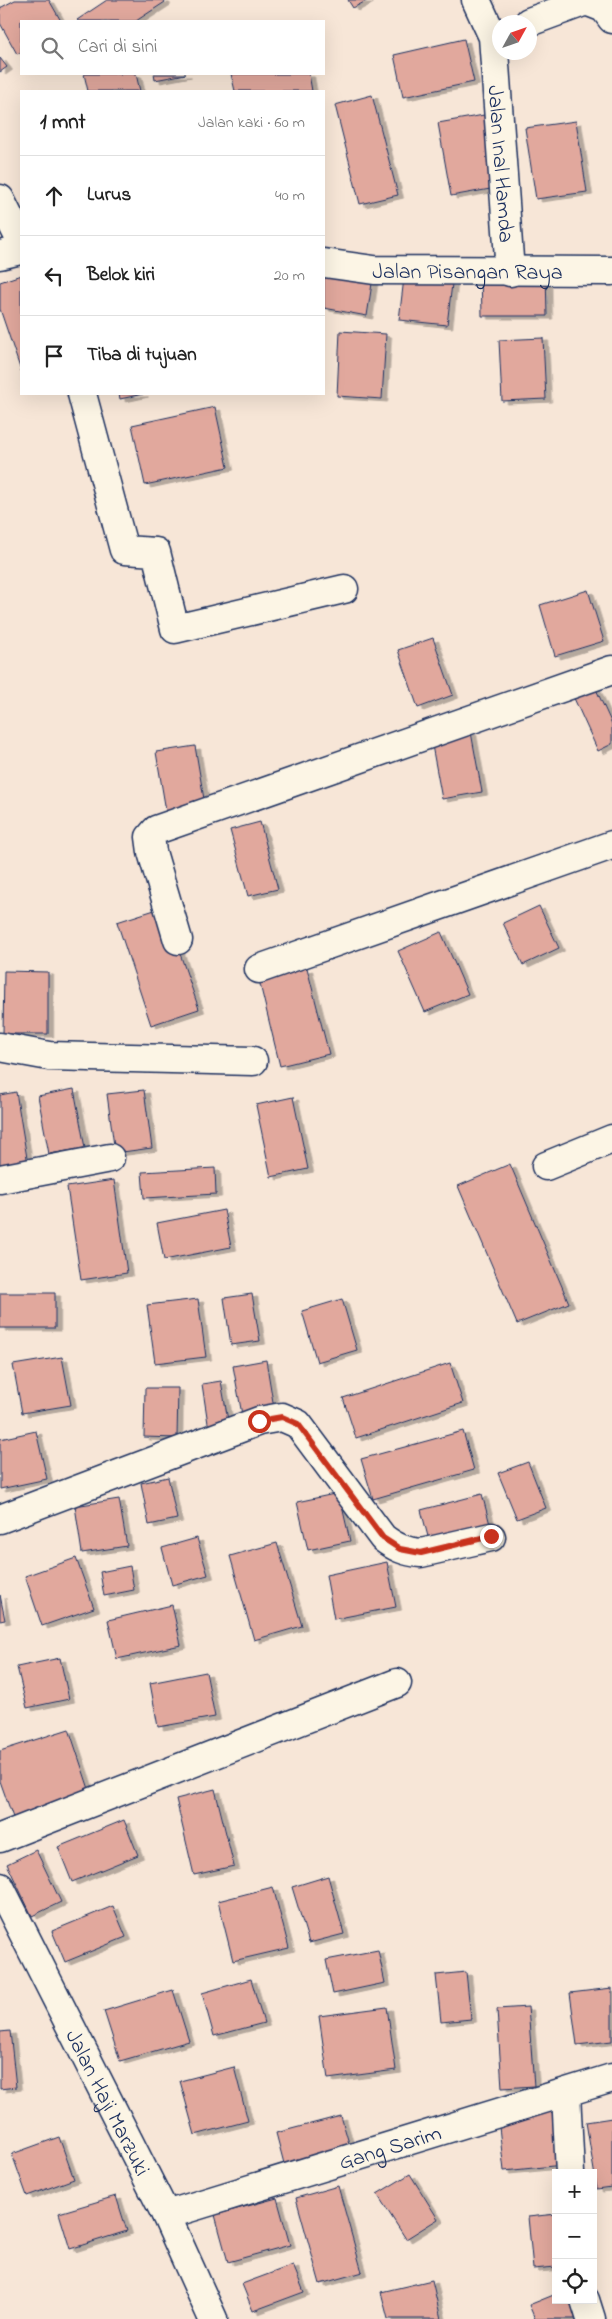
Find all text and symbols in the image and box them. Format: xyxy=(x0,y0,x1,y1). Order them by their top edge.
north arrow xyxy=(492,15,537,60)
search box xyxy=(20,20,325,75)
icon: search xyxy=(38,34,66,62)
text: Cari di sini xyxy=(78,34,157,61)
street label: Jalan Inal Hamda xyxy=(478,84,521,244)
text: 1 mnt xyxy=(40,108,86,138)
text: Jalan kaki · 60 m xyxy=(198,111,305,135)
icon: ahead xyxy=(40,182,68,210)
text: Lurus xyxy=(87,182,131,209)
text: 40 m xyxy=(275,184,305,208)
street label: Jalan Pisangan Raya xyxy=(372,257,563,291)
icon: left xyxy=(40,262,68,290)
text: Belok kiri xyxy=(87,262,155,289)
text: 20 m xyxy=(274,264,305,288)
icon: arrive xyxy=(40,342,68,370)
text: Tiba di tujuan xyxy=(87,342,197,369)
route start xyxy=(248,1410,271,1433)
route end xyxy=(480,1525,503,1548)
street label: Jalan Haji Marzuki xyxy=(56,2025,157,2182)
street label: Gang Sarim xyxy=(335,2118,446,2180)
map controls xyxy=(552,2169,597,2304)
button: + xyxy=(552,2169,597,2214)
button: − xyxy=(552,2214,597,2259)
button: locate xyxy=(552,2259,597,2304)

